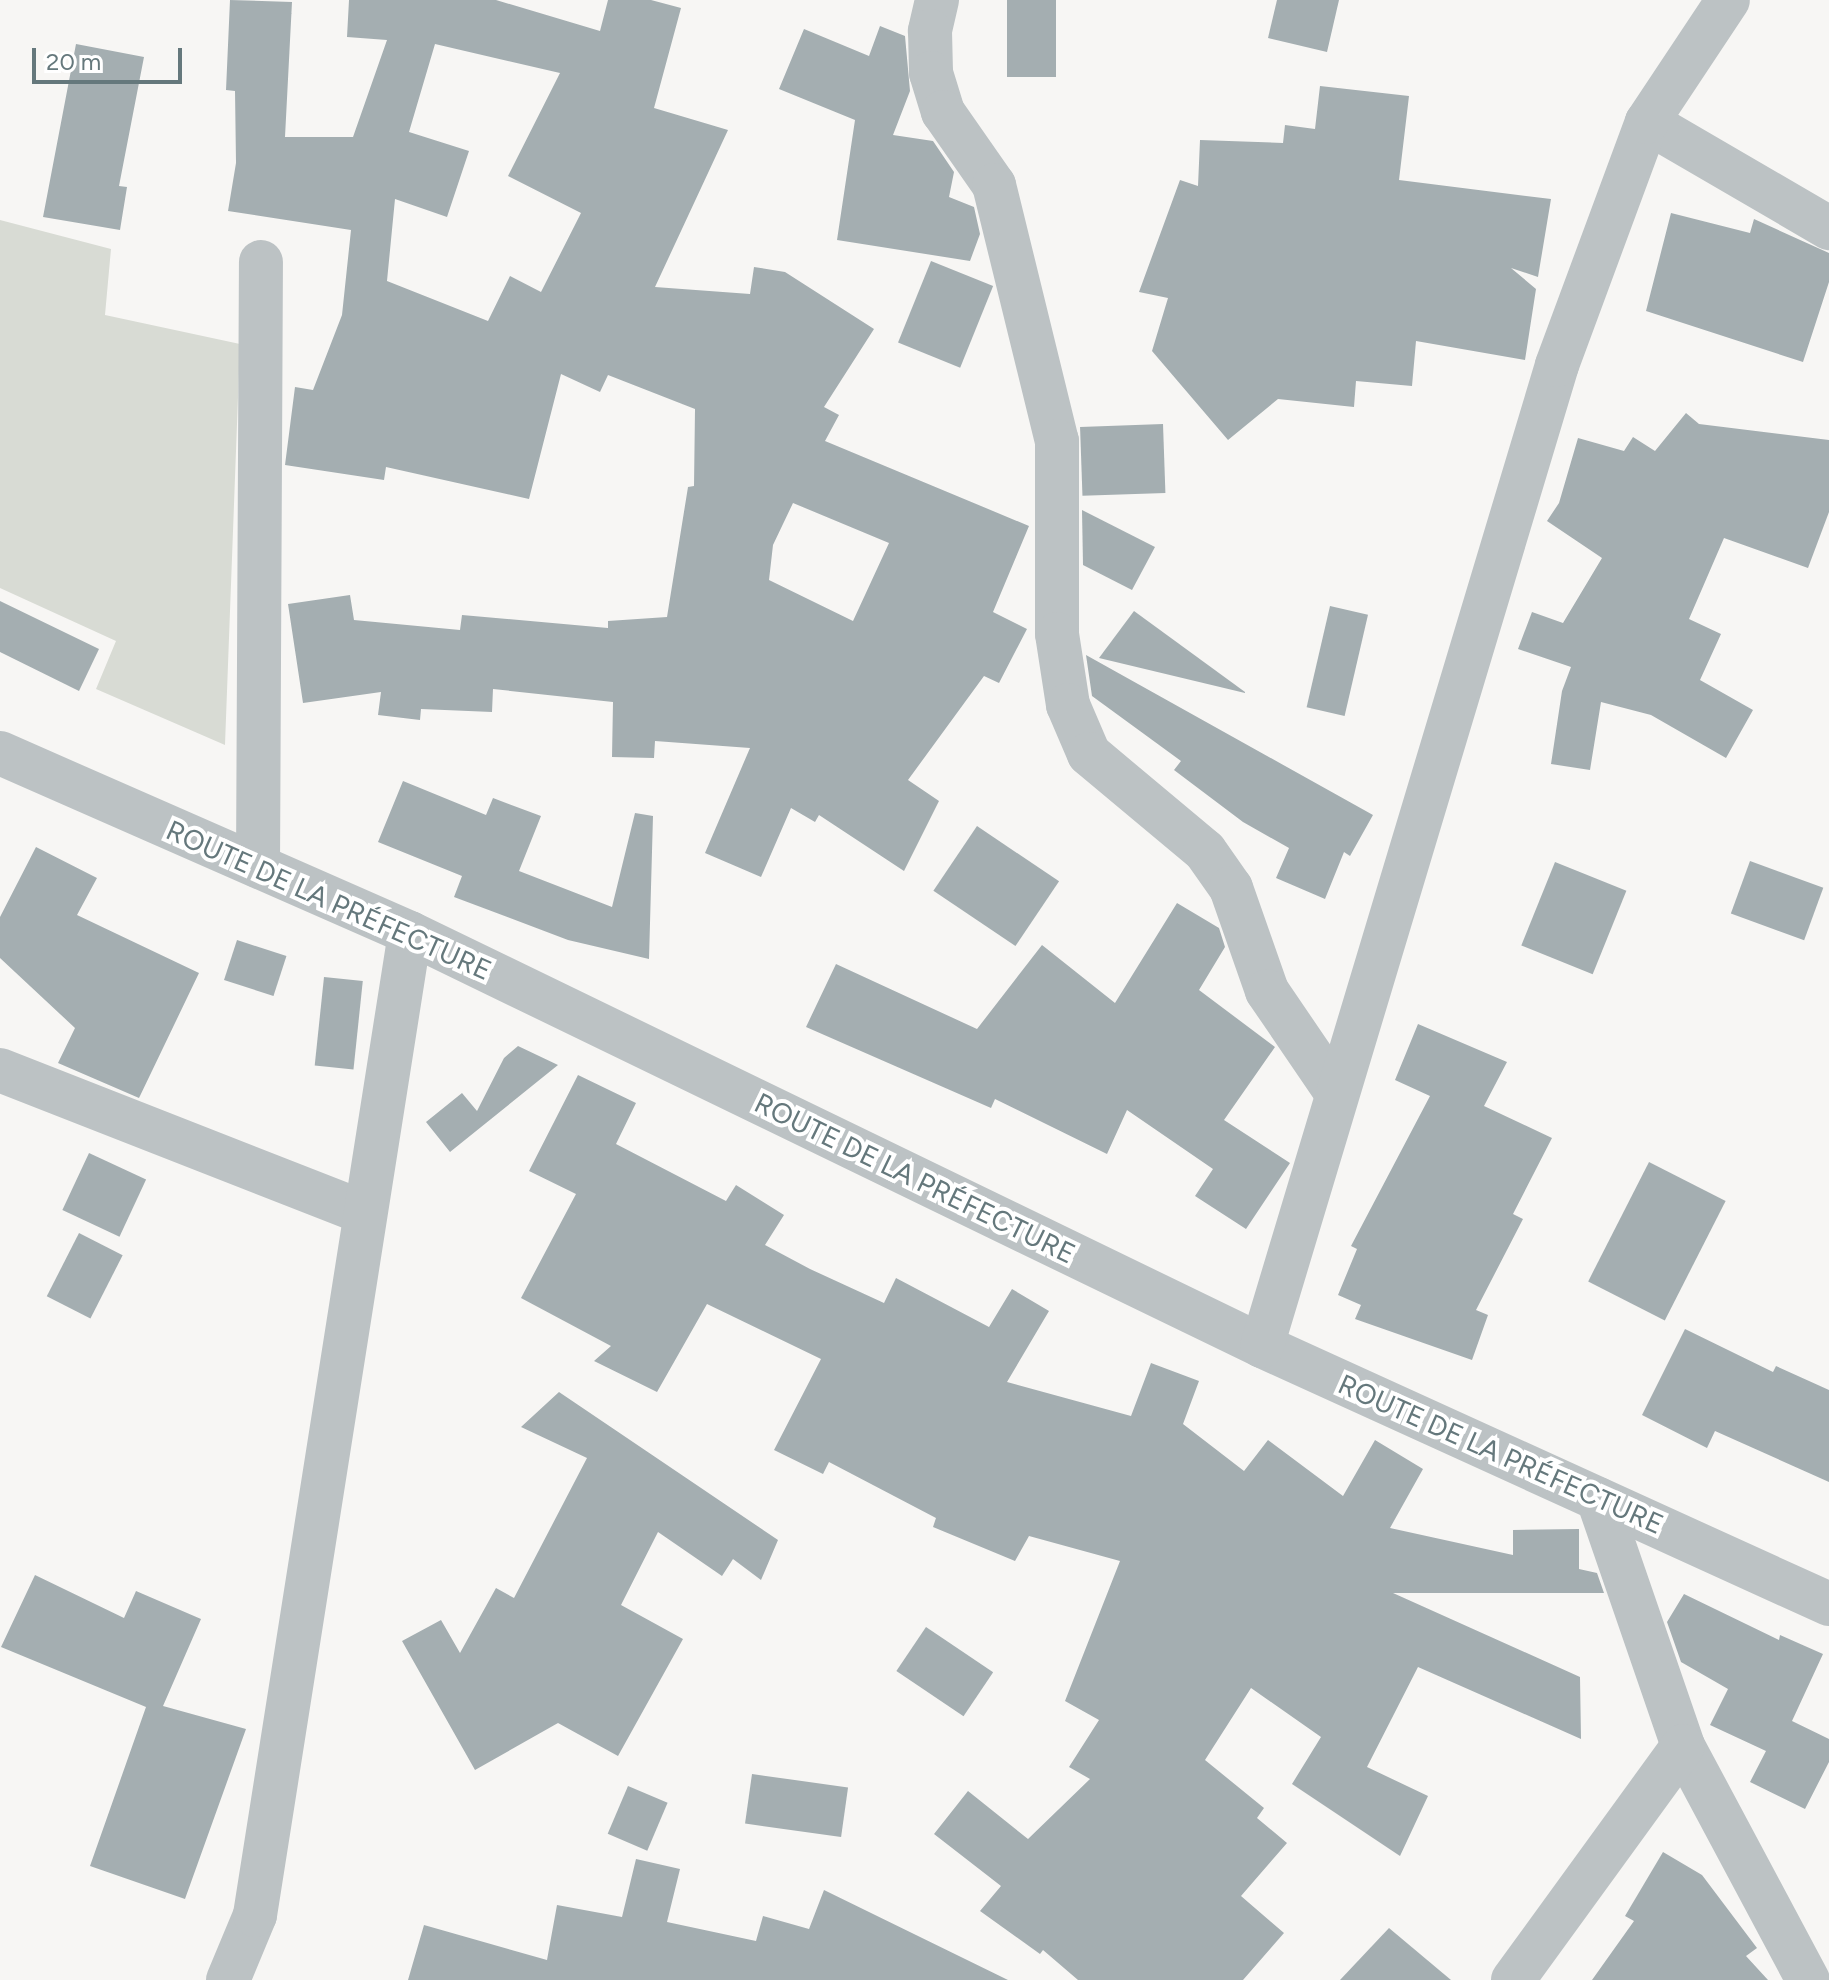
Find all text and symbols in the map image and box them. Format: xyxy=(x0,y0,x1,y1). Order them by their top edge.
scale bar xyxy=(36,32,186,82)
text: 20 m xyxy=(46,47,101,76)
street label: ROUTE DE LA PRÉFECTURE xyxy=(161,813,497,987)
street label: ROUTE DE LA PRÉFECTURE xyxy=(749,1086,1081,1270)
street label: ROUTE DE LA PRÉFECTURE xyxy=(1333,1367,1669,1541)

